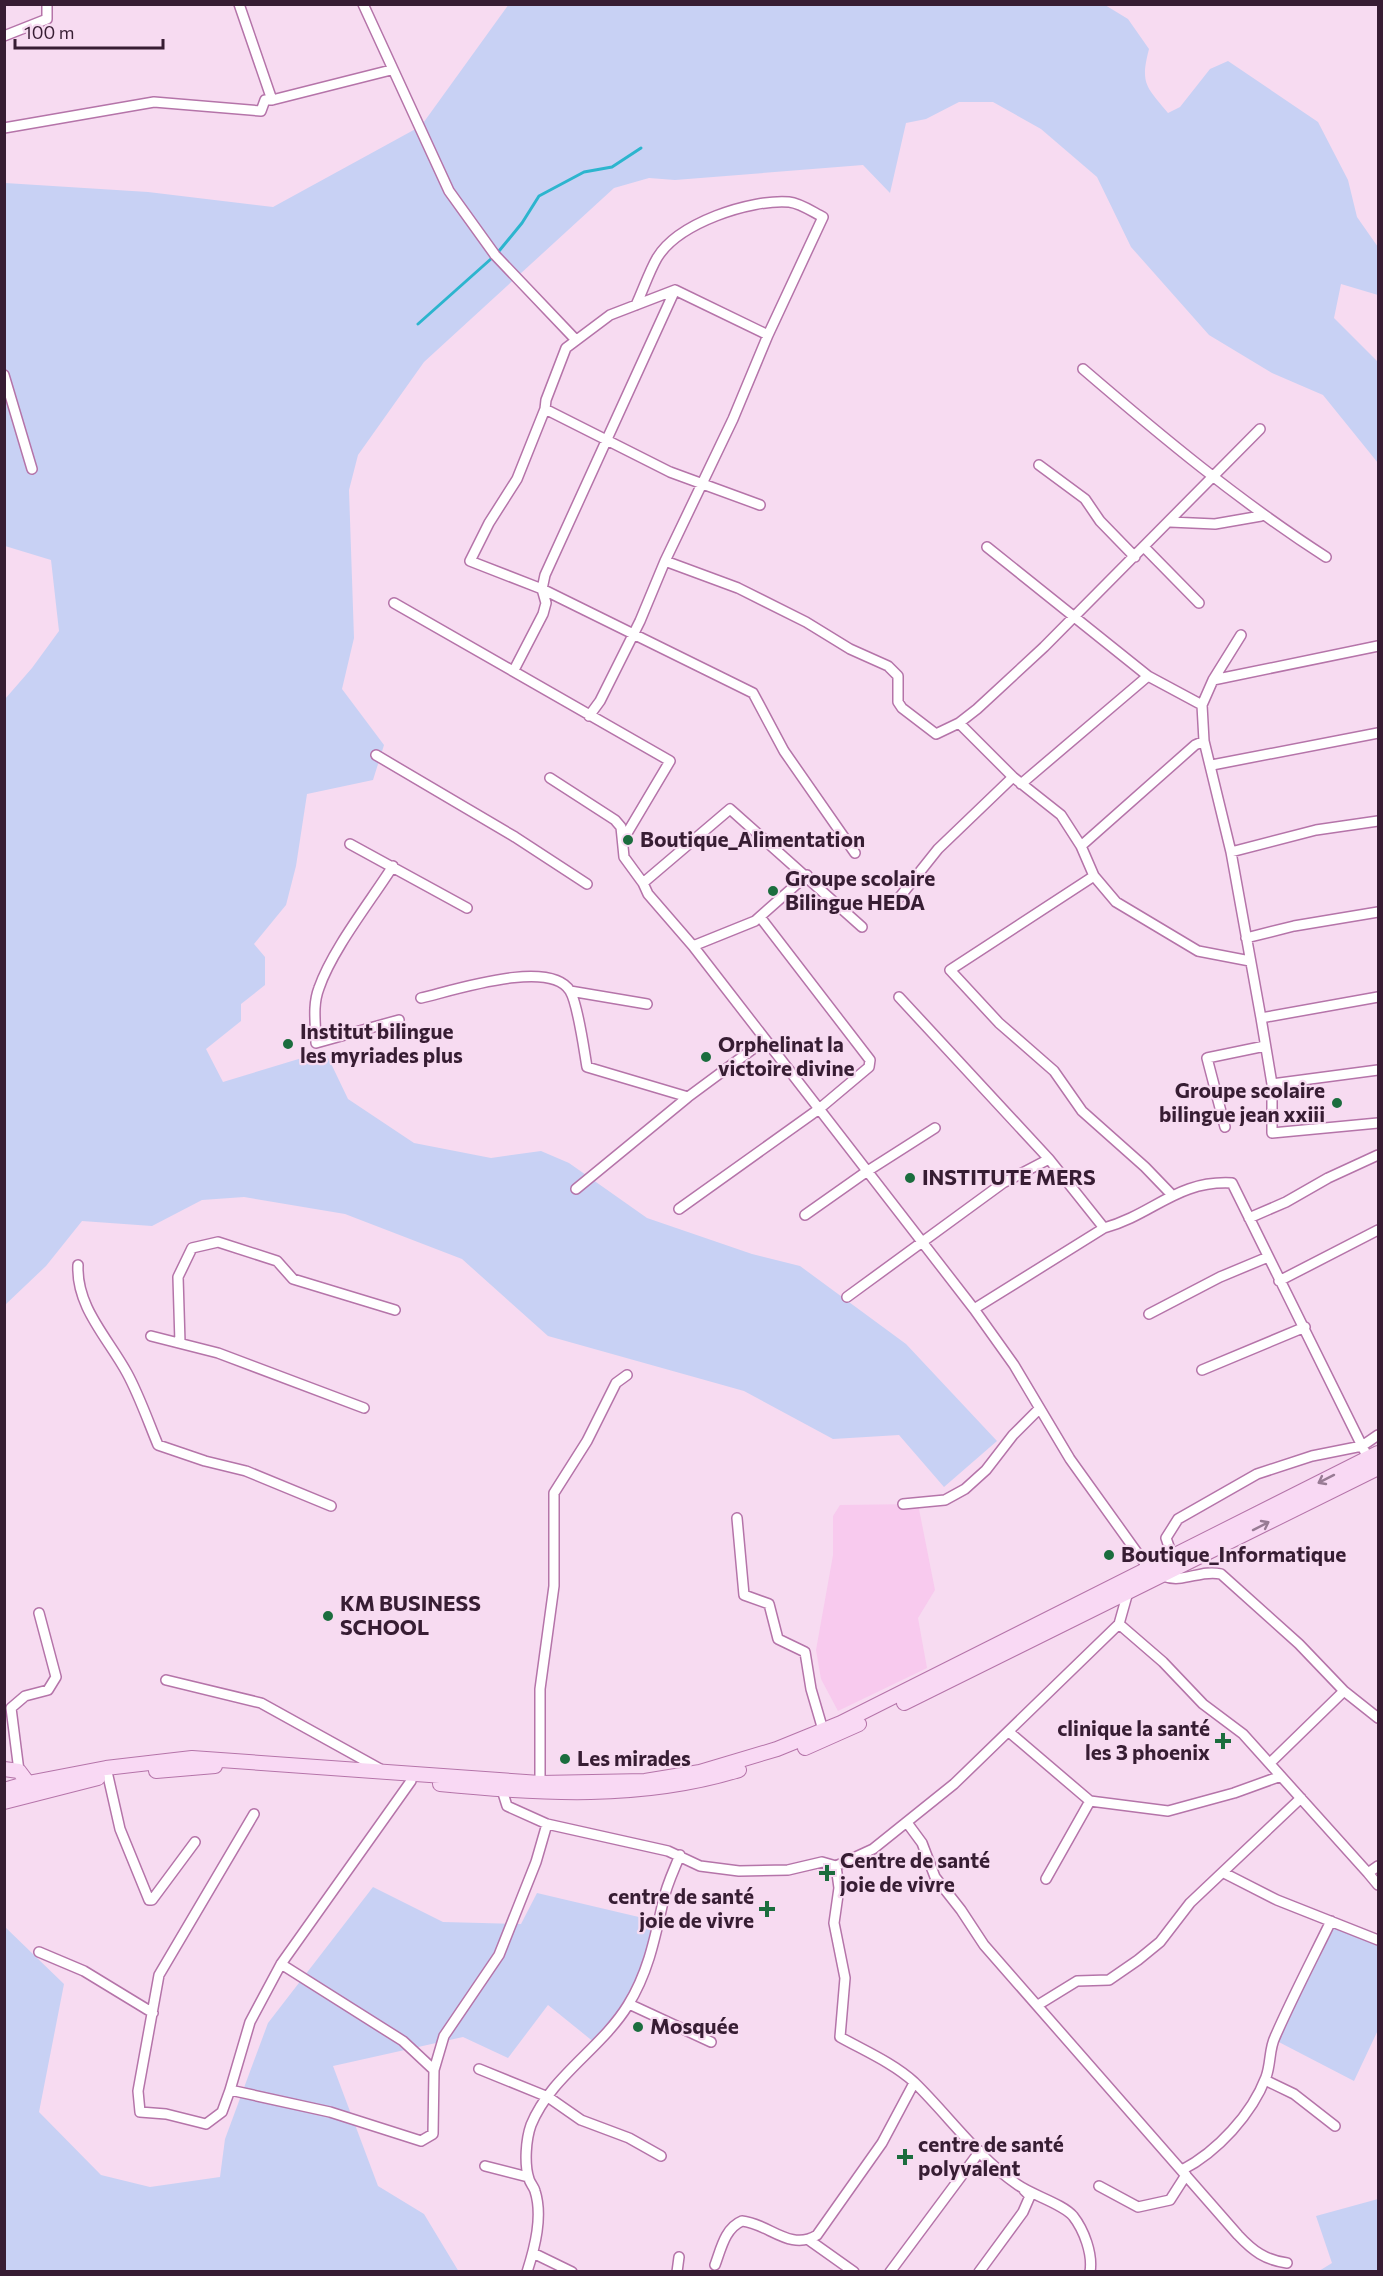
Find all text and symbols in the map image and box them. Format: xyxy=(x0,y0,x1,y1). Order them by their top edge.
scale bar xyxy=(15,12,164,50)
text: 100 m xyxy=(24,21,74,43)
place label: Boutique_Alimentation xyxy=(640,826,865,851)
marker: Boutique_Alimentation xyxy=(621,833,635,847)
place label: Groupe scolaire Bilingue HEDA xyxy=(785,865,935,914)
marker: Groupe scolaire Bilingue HEDA xyxy=(766,884,780,898)
place label: Institut bilingue les myriades plus xyxy=(300,1018,463,1067)
place label: Orphelinat la victoire divine xyxy=(718,1031,855,1080)
marker: Institut bilingue les myriades plus xyxy=(281,1037,295,1051)
marker: Orphelinat la victoire divine xyxy=(699,1050,713,1064)
place label: Groupe scolaire bilingue jean xxiii xyxy=(1159,1077,1325,1126)
marker: Groupe scolaire bilingue jean xxiii xyxy=(1330,1096,1344,1110)
place label: INSTITUTE MERS xyxy=(922,1164,1096,1189)
marker: INSTITUTE MERS xyxy=(903,1171,917,1185)
one-way arrow xyxy=(1318,1473,1335,1485)
one-way arrow xyxy=(1251,1520,1269,1531)
place label: Boutique_Informatique xyxy=(1121,1541,1346,1566)
marker: Boutique_Informatique xyxy=(1102,1548,1116,1562)
place label: KM BUSINESS SCHOOL xyxy=(340,1590,481,1639)
marker: KM BUSINESS SCHOOL xyxy=(321,1609,335,1623)
place label: clinique la santé les 3 phoenix xyxy=(1057,1715,1210,1764)
marker: clinique la santé les 3 phoenix xyxy=(1214,1732,1232,1750)
place label: Les mirades xyxy=(577,1745,691,1770)
marker: Les mirades xyxy=(558,1752,572,1766)
place label: Centre de santé joie de vivre xyxy=(839,1847,990,1896)
marker: Centre de santé joie de vivre xyxy=(818,1864,836,1882)
place label: centre de santé joie de vivre xyxy=(608,1883,754,1932)
marker: centre de santé joie de vivre xyxy=(758,1900,776,1918)
place label: Mosquée xyxy=(650,2013,739,2038)
marker: Mosquée xyxy=(631,2020,645,2034)
place label: centre de santé polyvalent xyxy=(918,2131,1064,2180)
marker: centre de santé polyvalent xyxy=(896,2148,914,2166)

